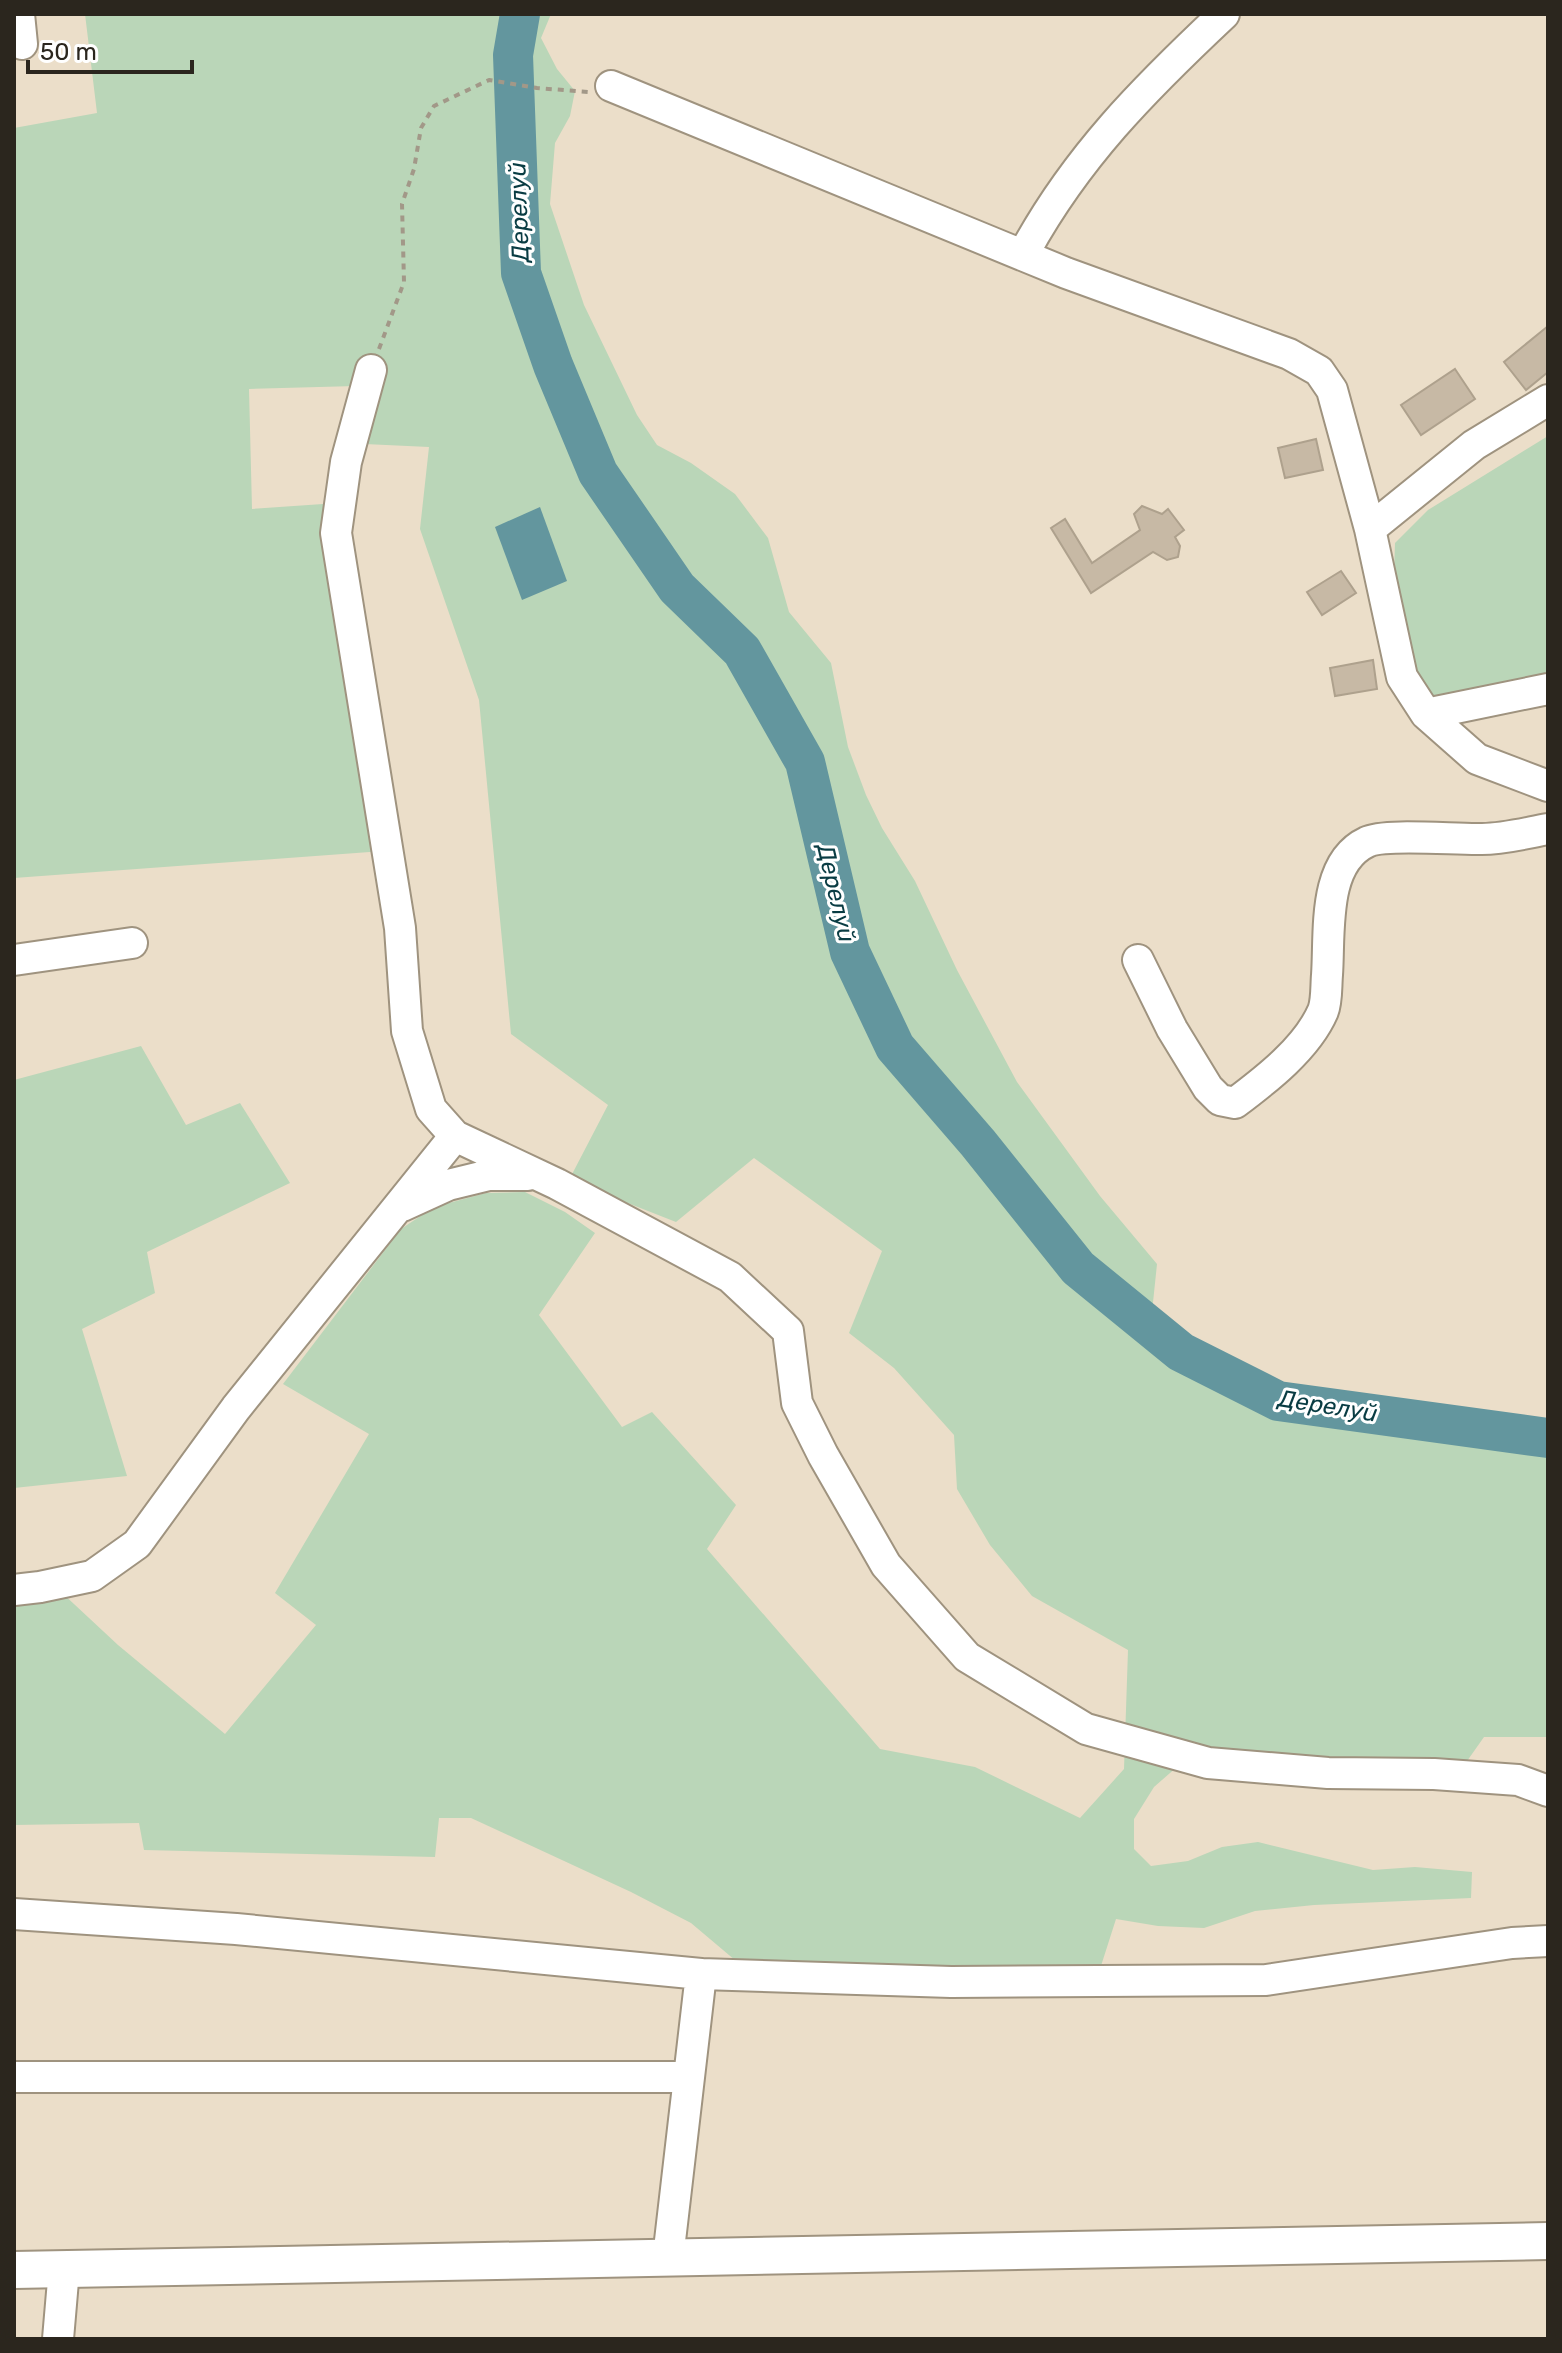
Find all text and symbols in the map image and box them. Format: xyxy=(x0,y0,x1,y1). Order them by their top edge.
scale bar xyxy=(28,24,192,74)
text: 50 m xyxy=(40,38,97,66)
water label: Дерелуй xyxy=(503,162,535,264)
water label: Дерелуй xyxy=(811,839,861,945)
water label: Дерелуй xyxy=(1275,1384,1380,1428)

